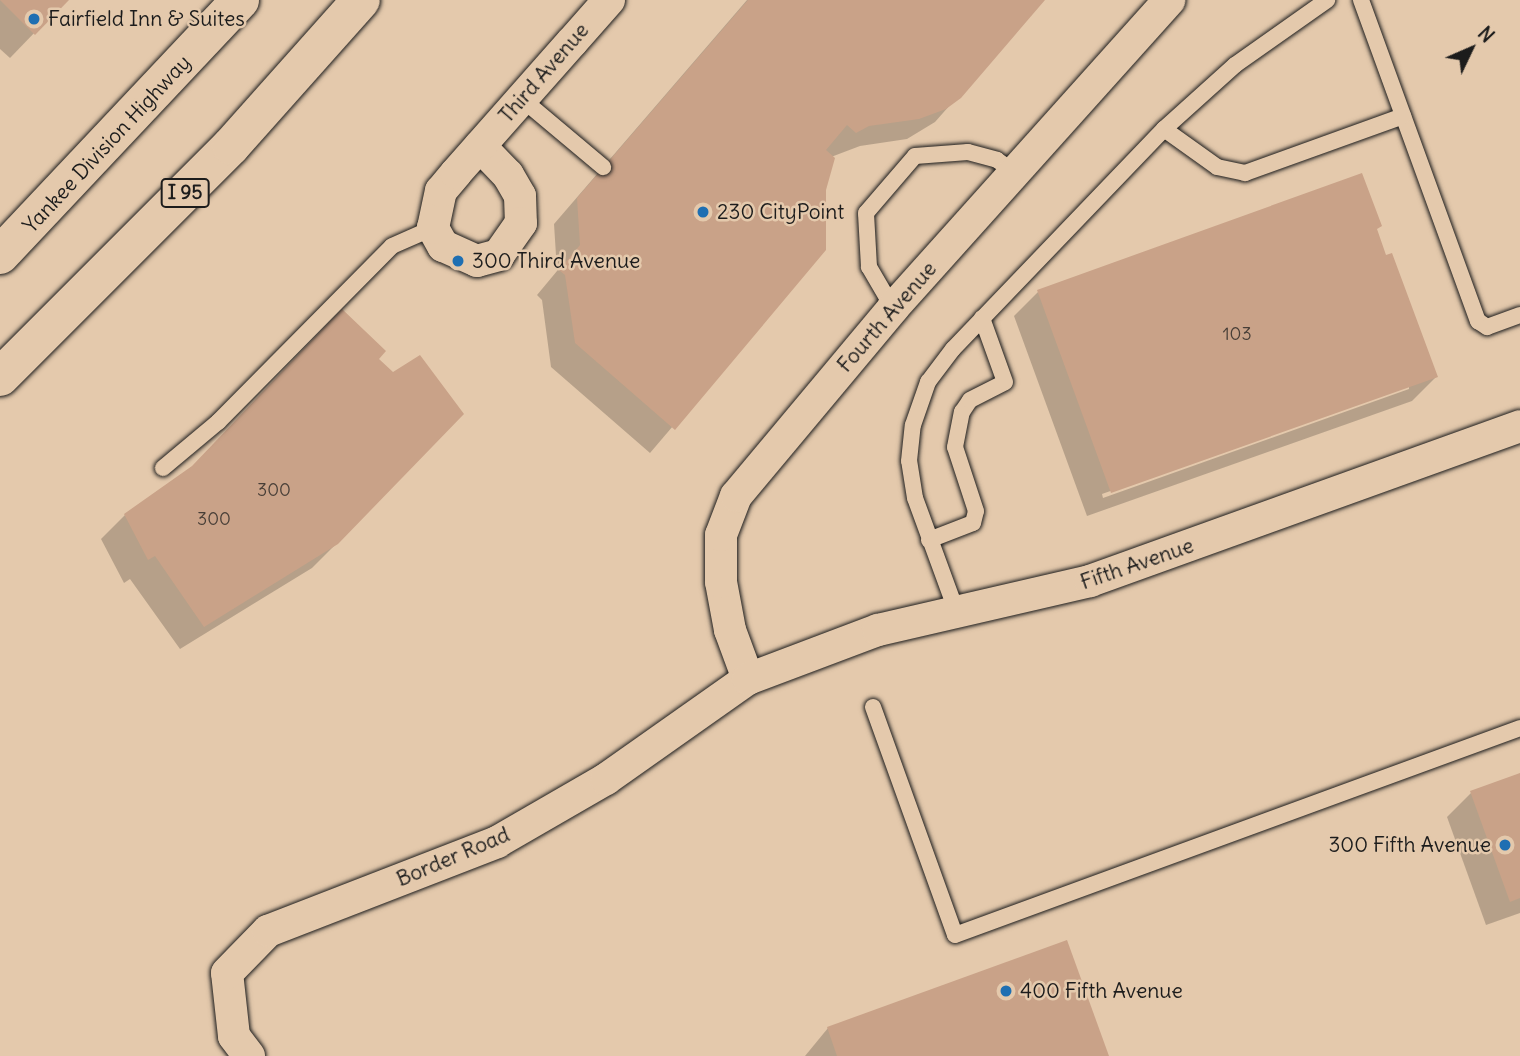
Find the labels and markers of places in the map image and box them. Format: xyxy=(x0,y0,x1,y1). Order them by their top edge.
place label: Fairfield Inn & Suites xyxy=(48,6,245,32)
marker: Fairfield Inn & Suites xyxy=(26,11,42,27)
place label: 230 CityPoint xyxy=(717,199,844,225)
marker: 230 CityPoint xyxy=(695,204,711,220)
place label: 300 Third Avenue xyxy=(472,248,640,274)
marker: 300 Third Avenue xyxy=(450,253,466,269)
place label: 300 Fifth Avenue xyxy=(1328,832,1491,858)
marker: 300 Fifth Avenue xyxy=(1497,837,1513,853)
place label: 400 Fifth Avenue xyxy=(1020,978,1183,1004)
marker: 400 Fifth Avenue xyxy=(998,983,1014,999)

